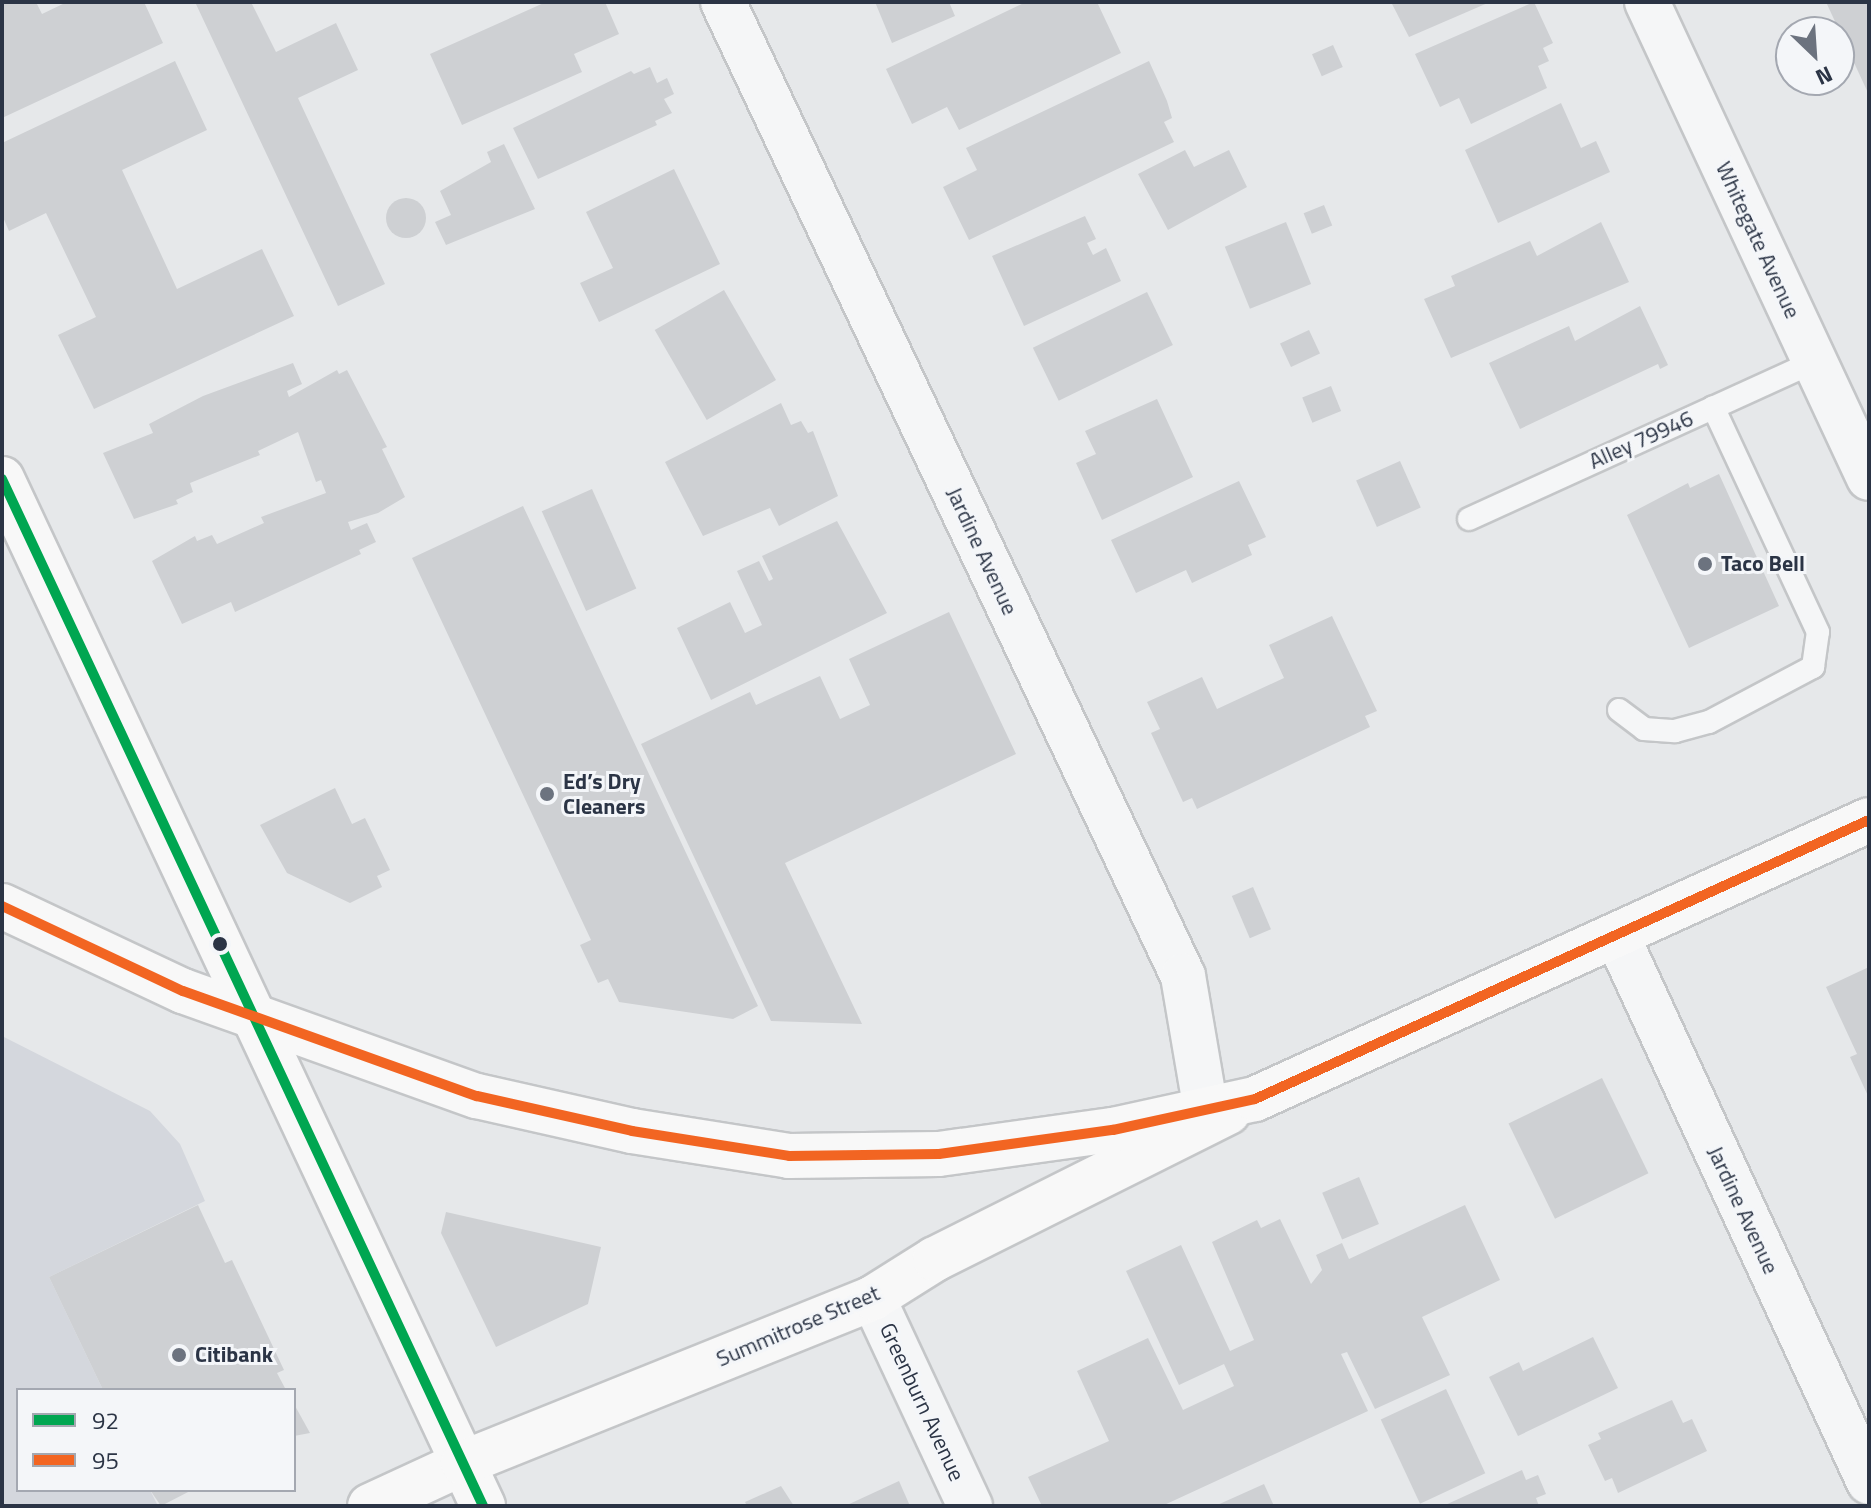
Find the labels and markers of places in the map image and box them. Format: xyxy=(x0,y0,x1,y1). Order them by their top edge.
place label: Taco Bell xyxy=(1721,551,1805,577)
marker: Taco Bell xyxy=(1696,555,1714,573)
place label: Ed’s Dry Cleaners xyxy=(563,768,645,820)
marker: Ed’s Dry Cleaners xyxy=(538,785,556,803)
unlabelled marker xyxy=(212,936,228,952)
place label: Citibank xyxy=(195,1342,273,1368)
marker: Citibank xyxy=(170,1346,188,1364)

